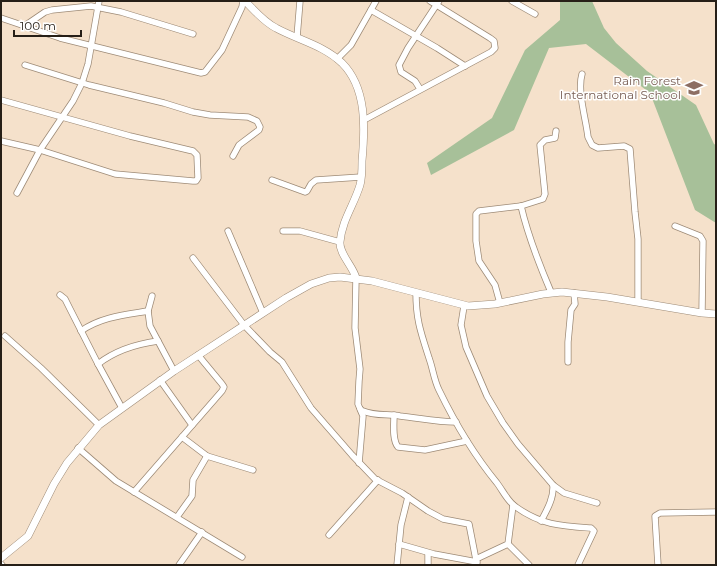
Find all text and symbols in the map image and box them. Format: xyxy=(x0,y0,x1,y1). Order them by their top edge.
scale bar xyxy=(14,12,81,38)
text: 100 m xyxy=(20,18,56,33)
place label: Rain Forest International School xyxy=(560,73,681,102)
school or university icon: Rain Forest International School xyxy=(684,78,704,98)

